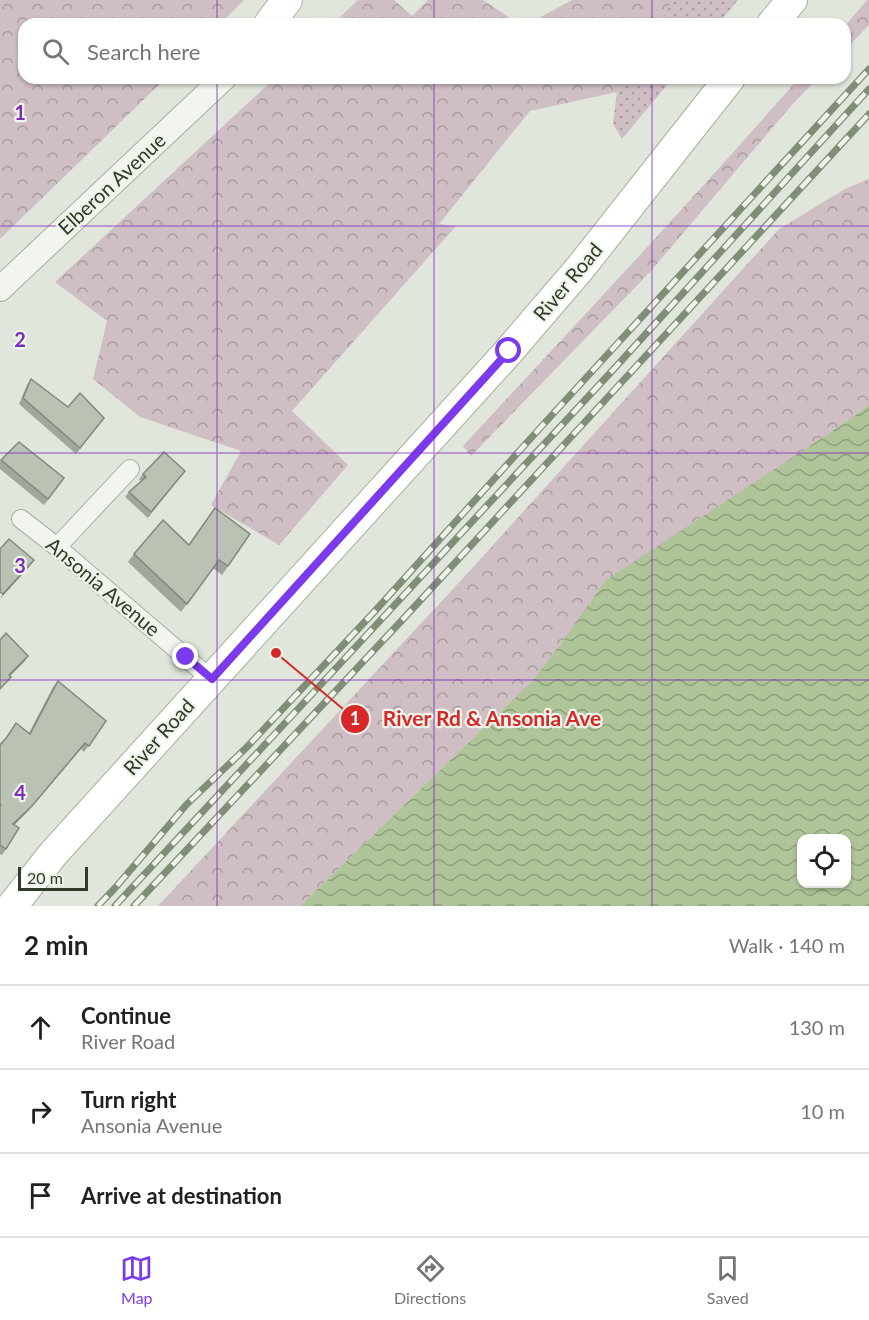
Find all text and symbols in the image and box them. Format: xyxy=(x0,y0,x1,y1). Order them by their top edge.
search box xyxy=(18,18,851,84)
icon: search xyxy=(39,35,72,68)
text: Search here xyxy=(87,38,200,65)
text: 1 xyxy=(14,100,26,124)
street label: Elberon Avenue xyxy=(53,127,170,239)
street label: River Road xyxy=(528,238,607,325)
text: 2 xyxy=(14,327,26,351)
route start xyxy=(495,337,521,363)
street label: Ansonia Avenue xyxy=(42,532,165,641)
text: 3 xyxy=(14,553,26,577)
route end xyxy=(172,643,198,669)
street label: River Road xyxy=(118,693,199,779)
callout: River Rd & Ansonia Ave xyxy=(340,699,614,738)
text: River Rd & Ansonia Ave xyxy=(383,705,601,730)
text: 1 xyxy=(350,707,360,729)
text: 4 xyxy=(14,780,26,804)
map controls xyxy=(797,834,851,888)
button: locate xyxy=(797,834,851,888)
scale bar xyxy=(18,864,88,892)
text: 20 m xyxy=(27,868,63,887)
text: 2 min xyxy=(24,929,88,961)
text: Walk · 140 m xyxy=(729,933,845,957)
text: Continue xyxy=(81,1002,171,1029)
icon: ahead xyxy=(24,1011,57,1044)
text: 130 m xyxy=(789,1015,845,1039)
text: River Road xyxy=(81,1029,175,1053)
text: Turn right xyxy=(81,1086,176,1113)
icon: right xyxy=(24,1095,57,1128)
text: 10 m xyxy=(800,1099,845,1123)
text: Ansonia Avenue xyxy=(81,1113,222,1137)
icon: arrive xyxy=(24,1179,57,1212)
text: Arrive at destination xyxy=(81,1182,282,1209)
tab: Map xyxy=(120,1252,153,1307)
tab: Directions xyxy=(394,1252,466,1307)
tab: Saved xyxy=(707,1252,749,1307)

